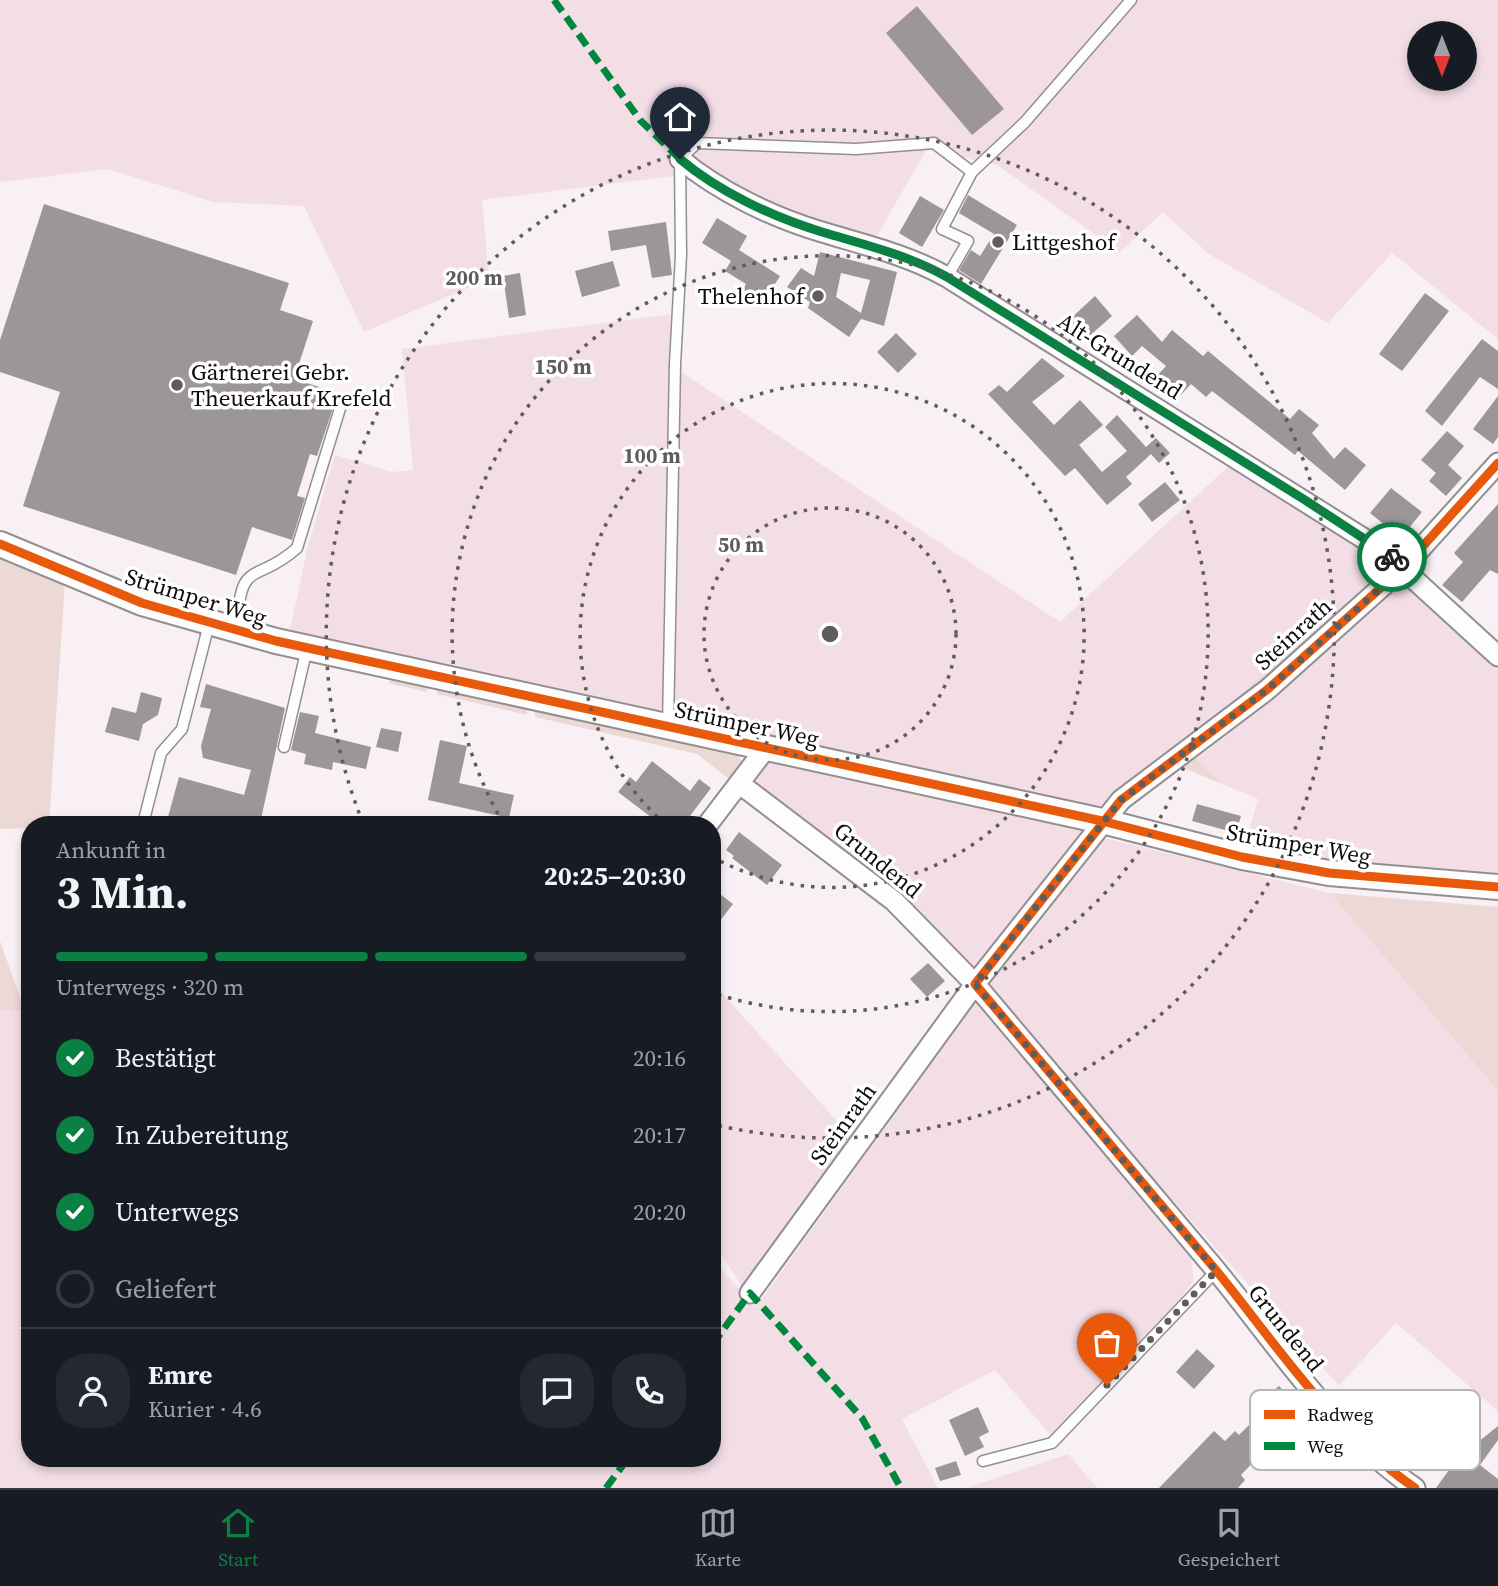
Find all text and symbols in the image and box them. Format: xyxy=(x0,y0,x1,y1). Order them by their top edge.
north arrow xyxy=(1407,21,1477,91)
map controls xyxy=(1407,21,1477,91)
pin xyxy=(650,87,710,159)
icon: home xyxy=(661,98,699,136)
place label: Littgeshof xyxy=(1012,226,1117,258)
marker: Littgeshof xyxy=(990,234,1006,250)
text: 200 m xyxy=(445,263,503,292)
place label: Thelenhof xyxy=(698,280,806,312)
marker: Thelenhof xyxy=(810,288,826,304)
street label: Alt-Grundend xyxy=(1052,305,1188,407)
text: 150 m xyxy=(534,352,592,381)
place label: Gärtnerei Gebr. Theuerkauf Krefeld xyxy=(191,356,392,414)
marker: Gärtnerei Gebr. Theuerkauf Krefeld xyxy=(169,377,185,393)
text: 100 m xyxy=(623,441,681,470)
courier xyxy=(1357,522,1427,592)
text: 50 m xyxy=(718,530,764,559)
icon: bike xyxy=(1373,538,1411,576)
street label: Strümper Weg xyxy=(121,560,271,634)
street label: Steinrath xyxy=(1247,591,1339,677)
centre of rings xyxy=(818,622,842,646)
street label: Strümper Weg xyxy=(672,693,822,755)
street label: Grundend xyxy=(827,815,929,905)
street label: Strümper Weg xyxy=(1224,816,1374,872)
text: Ankunft in xyxy=(56,834,166,866)
text: 20:25–20:30 xyxy=(544,858,686,894)
text: 3 Min. xyxy=(56,860,189,923)
text: Unterwegs · 320 m xyxy=(56,971,244,1003)
icon: check xyxy=(56,1039,94,1077)
text: Bestätigt xyxy=(115,1040,216,1076)
text: 20:16 xyxy=(633,1042,686,1074)
street label: Steinrath xyxy=(802,1076,884,1171)
icon: check xyxy=(56,1116,94,1154)
text: In Zubereitung xyxy=(115,1117,289,1153)
text: 20:17 xyxy=(633,1119,686,1151)
icon: check xyxy=(56,1193,94,1231)
text: Unterwegs xyxy=(115,1194,239,1230)
text: 20:20 xyxy=(633,1196,686,1228)
text: Geliefert xyxy=(115,1271,216,1307)
street label: Grundend xyxy=(1241,1277,1331,1379)
pin xyxy=(1077,1313,1137,1385)
icon: bag xyxy=(1088,1324,1126,1362)
button: person xyxy=(56,1354,130,1428)
button: chat xyxy=(520,1354,594,1428)
button: phone xyxy=(612,1354,686,1428)
text: Emre xyxy=(148,1357,212,1393)
legend xyxy=(1250,1390,1480,1470)
text: Kurier · 4.6 xyxy=(148,1393,262,1425)
text: Radweg xyxy=(1307,1401,1373,1427)
text: Weg xyxy=(1307,1433,1344,1459)
tab: Start xyxy=(218,1504,258,1572)
tab: Karte xyxy=(695,1504,741,1572)
tab: Gespeichert xyxy=(1178,1504,1280,1572)

